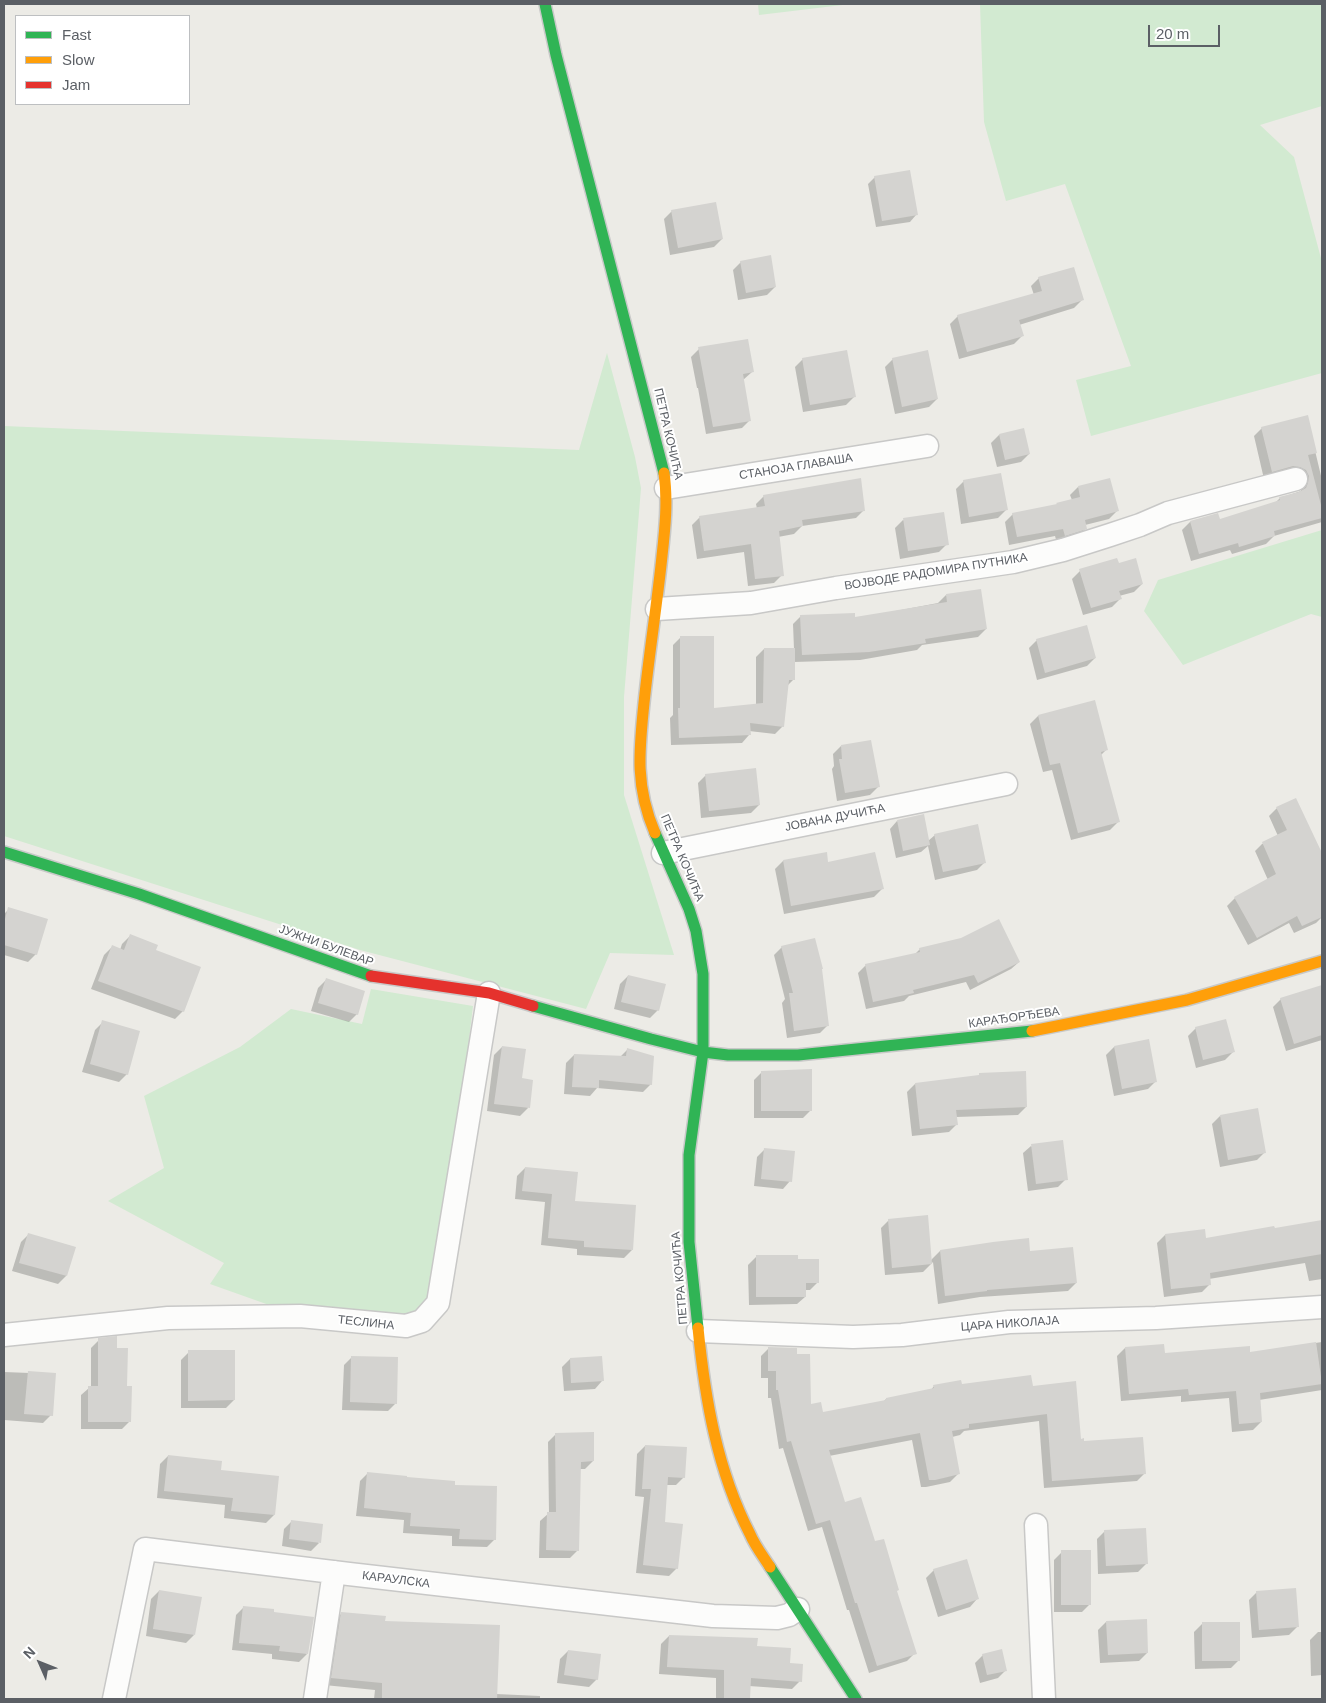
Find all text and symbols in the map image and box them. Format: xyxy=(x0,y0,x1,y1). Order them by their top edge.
legend xyxy=(15,15,190,105)
scale bar xyxy=(1151,15,1224,47)
text: 20 m xyxy=(1156,25,1189,42)
text: Fast xyxy=(62,26,91,43)
text: Slow xyxy=(62,51,95,68)
text: Jam xyxy=(62,76,90,93)
street label: ПЕТРА КОЧИЋА xyxy=(650,387,686,481)
street label: СТАНОЈА ГЛАВАША xyxy=(738,451,854,483)
street label: ВОЈВОДЕ РАДОМИРА ПУТНИКА xyxy=(843,550,1029,594)
street label: ЈОВАНА ДУЧИЋА xyxy=(784,801,886,835)
street label: ПЕТРА КОЧИЋА xyxy=(657,812,707,904)
street label: ЈУЖНИ БУЛЕВАР xyxy=(277,922,375,970)
street label: КАРАЂОРЂЕВА xyxy=(967,1004,1061,1032)
street label: ПЕТРА КОЧИЋА xyxy=(669,1231,691,1325)
street label: ТЕСЛИНА xyxy=(337,1313,395,1333)
street label: ЦАРА НИКОЛАЈА xyxy=(960,1313,1060,1335)
street label: КАРАУЛСКА xyxy=(361,1569,431,1591)
north arrow xyxy=(15,1638,65,1688)
text: N xyxy=(20,1643,38,1662)

